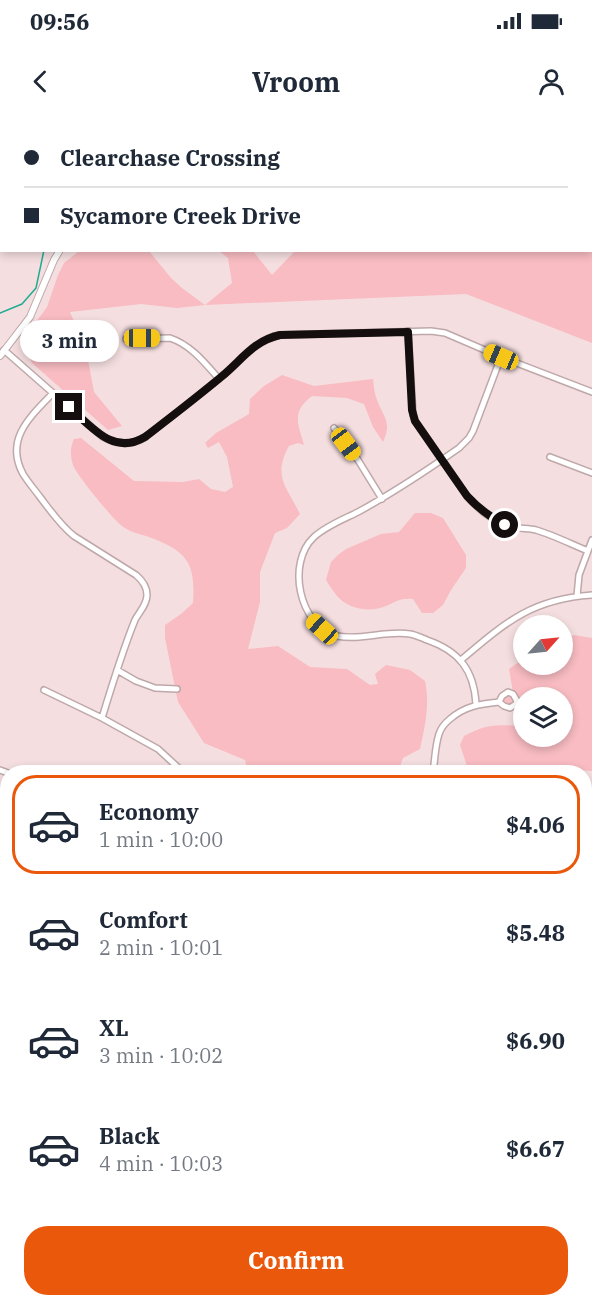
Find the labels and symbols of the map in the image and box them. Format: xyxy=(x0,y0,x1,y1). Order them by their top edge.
callout: 3 min xyxy=(20,320,118,362)
car xyxy=(124,329,160,347)
car xyxy=(481,342,521,372)
route end xyxy=(55,393,82,420)
car xyxy=(328,424,364,464)
route start xyxy=(491,511,518,538)
car xyxy=(303,610,341,648)
north arrow xyxy=(513,615,573,675)

